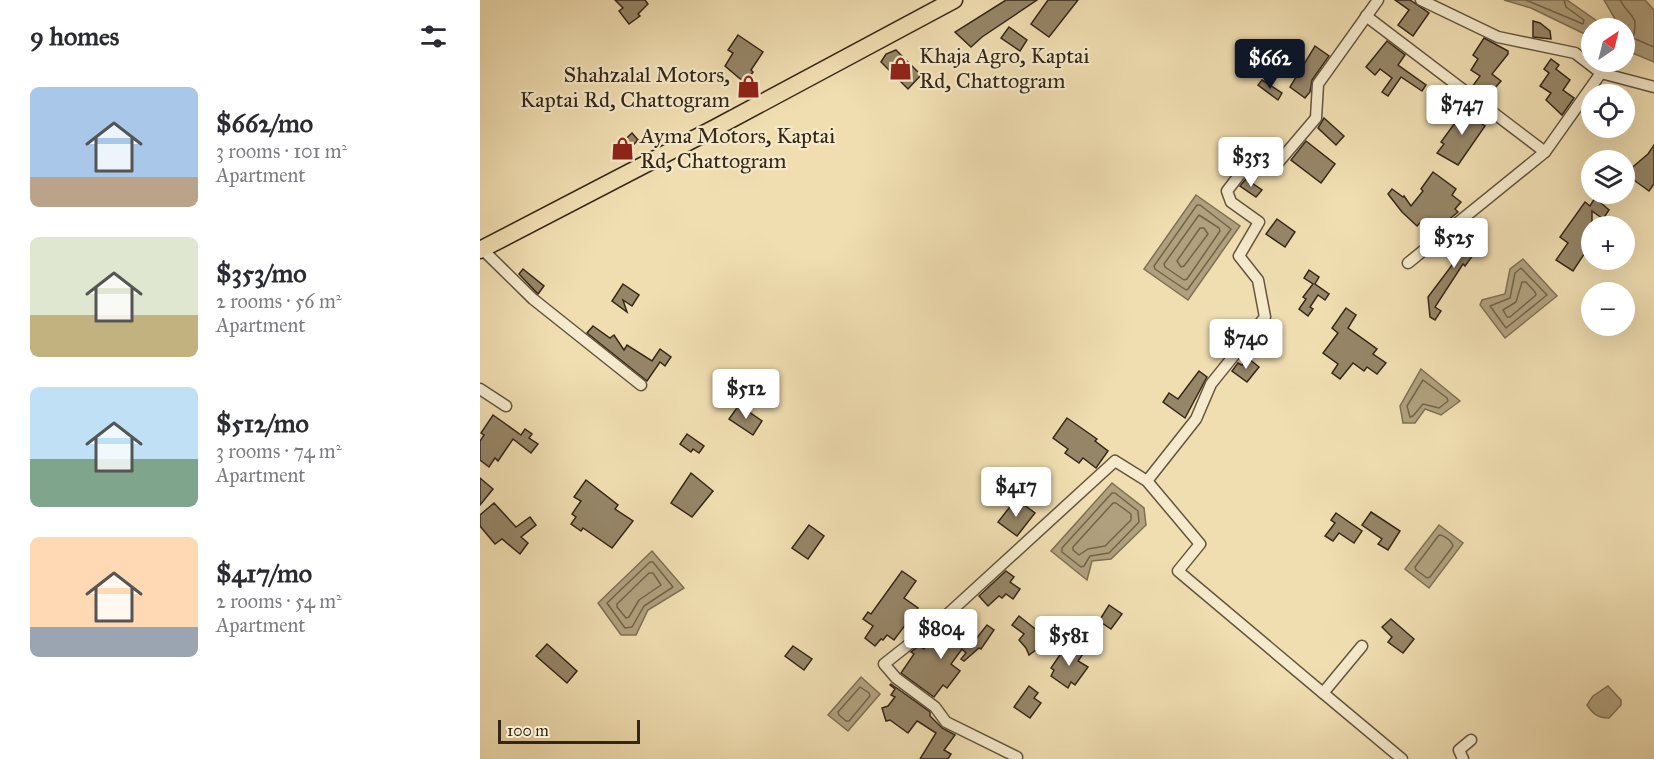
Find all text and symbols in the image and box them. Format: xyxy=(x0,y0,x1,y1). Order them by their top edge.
north arrow xyxy=(1581,18,1635,72)
map controls xyxy=(1581,18,1635,336)
text: 9 homes xyxy=(30,20,119,52)
icon: filters xyxy=(417,20,450,53)
pin: $662 xyxy=(1234,39,1306,90)
place label: Khaja Agro, Kaptai Rd, Chattogram xyxy=(919,42,1089,94)
text: $662 xyxy=(1249,46,1291,70)
shop icon: Khaja Agro, Kaptai Rd, Chattogram xyxy=(888,55,914,81)
place label: Shahzalal Motors, Kaptai Rd, Chattogram xyxy=(520,61,731,113)
shop icon: Shahzalal Motors, Kaptai Rd, Chattogram xyxy=(735,74,761,100)
button: locate xyxy=(1581,84,1635,138)
pin: $747 xyxy=(1426,85,1498,136)
text: $747 xyxy=(1440,92,1484,116)
text: $662/mo xyxy=(216,107,313,139)
icon: home xyxy=(78,111,150,183)
place label: Ayma Motors, Kaptai Rd, Chattogram xyxy=(639,122,835,174)
shop icon: Ayma Motors, Kaptai Rd, Chattogram xyxy=(609,135,635,161)
pin: $353 xyxy=(1215,137,1287,188)
text: 3 rooms · 101 m² xyxy=(216,139,347,163)
text: $353 xyxy=(1232,144,1270,168)
button: layers xyxy=(1581,150,1635,204)
text: Apartment xyxy=(216,163,305,187)
button: + xyxy=(1581,216,1635,270)
pin: $525 xyxy=(1418,218,1490,269)
text: $525 xyxy=(1434,225,1474,249)
text: $353/mo xyxy=(216,257,307,289)
icon: home xyxy=(78,261,150,333)
button: − xyxy=(1581,282,1635,336)
text: 2 rooms · 56 m² xyxy=(216,289,342,313)
text: Apartment xyxy=(216,313,305,337)
pin: $740 xyxy=(1210,319,1282,370)
text: $740 xyxy=(1224,326,1269,350)
pin: $512 xyxy=(710,369,782,420)
text: $512 xyxy=(726,376,766,400)
text: $512/mo xyxy=(216,407,309,439)
icon: home xyxy=(78,411,150,483)
text: 3 rooms · 74 m² xyxy=(216,439,341,463)
text: Apartment xyxy=(216,463,305,487)
pin: $417 xyxy=(980,467,1052,518)
text: $417 xyxy=(995,474,1037,498)
text: $417/mo xyxy=(216,557,312,589)
icon: home xyxy=(78,561,150,633)
text: 2 rooms · 54 m² xyxy=(216,589,342,613)
pin: $804 xyxy=(905,609,977,660)
text: Apartment xyxy=(216,613,305,637)
text: $804 xyxy=(918,616,964,640)
pin: $581 xyxy=(1033,616,1105,667)
text: $581 xyxy=(1049,623,1089,647)
scale bar xyxy=(498,717,640,744)
text: 100 m xyxy=(507,721,549,740)

